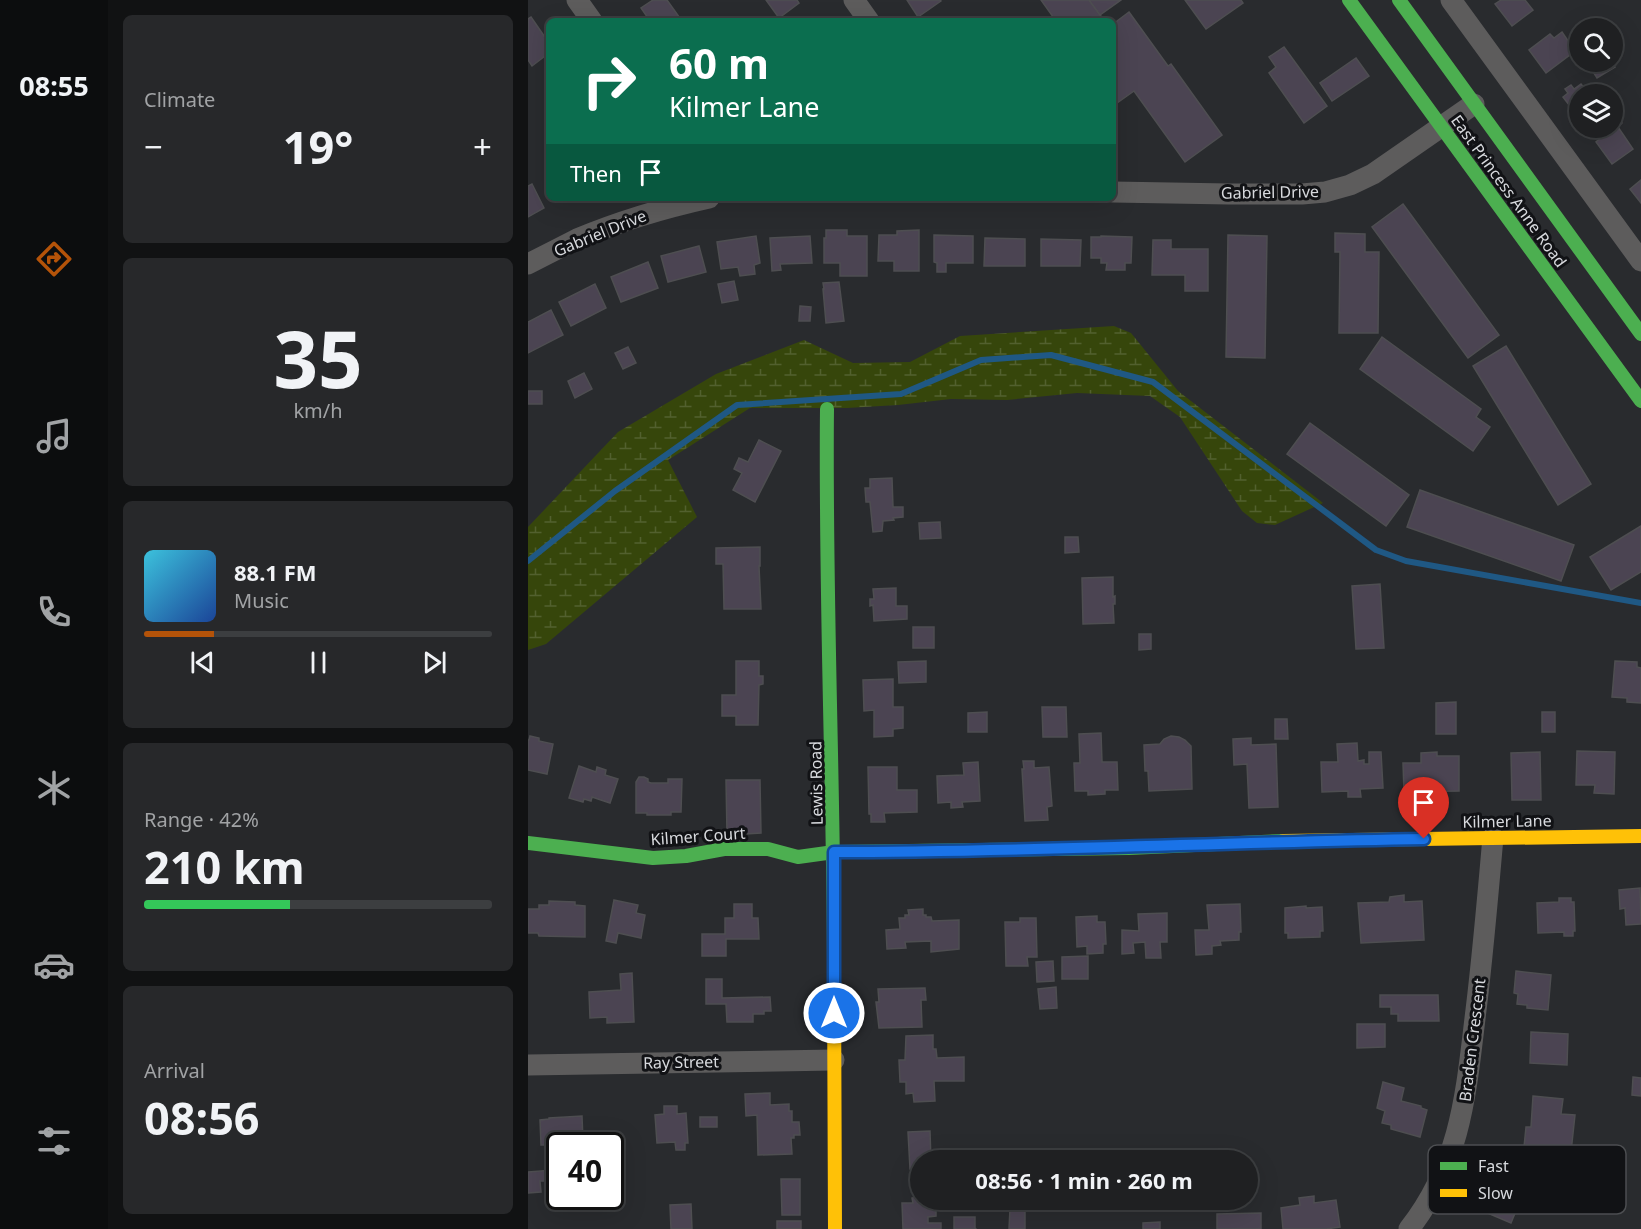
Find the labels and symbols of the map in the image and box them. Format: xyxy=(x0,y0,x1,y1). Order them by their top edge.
street label: East Princess Anne Road xyxy=(1446,110,1572,272)
street label: Gabriel Drive xyxy=(1221,180,1319,204)
street label: Gabriel Drive xyxy=(550,204,650,262)
street label: Lewis Road xyxy=(804,741,828,825)
pin xyxy=(1398,777,1449,839)
street label: Kilmer Lane xyxy=(1462,809,1552,833)
street label: Kilmer Court xyxy=(650,822,746,850)
street label: Braden Crescent xyxy=(1454,977,1491,1103)
position arrow xyxy=(802,981,866,1045)
street label: Ray Street xyxy=(643,1050,719,1074)
speed limit sign: 40 xyxy=(546,1132,624,1210)
legend xyxy=(1428,1145,1626,1214)
text: Fast xyxy=(1478,1155,1509,1177)
text: Slow xyxy=(1478,1182,1513,1204)

